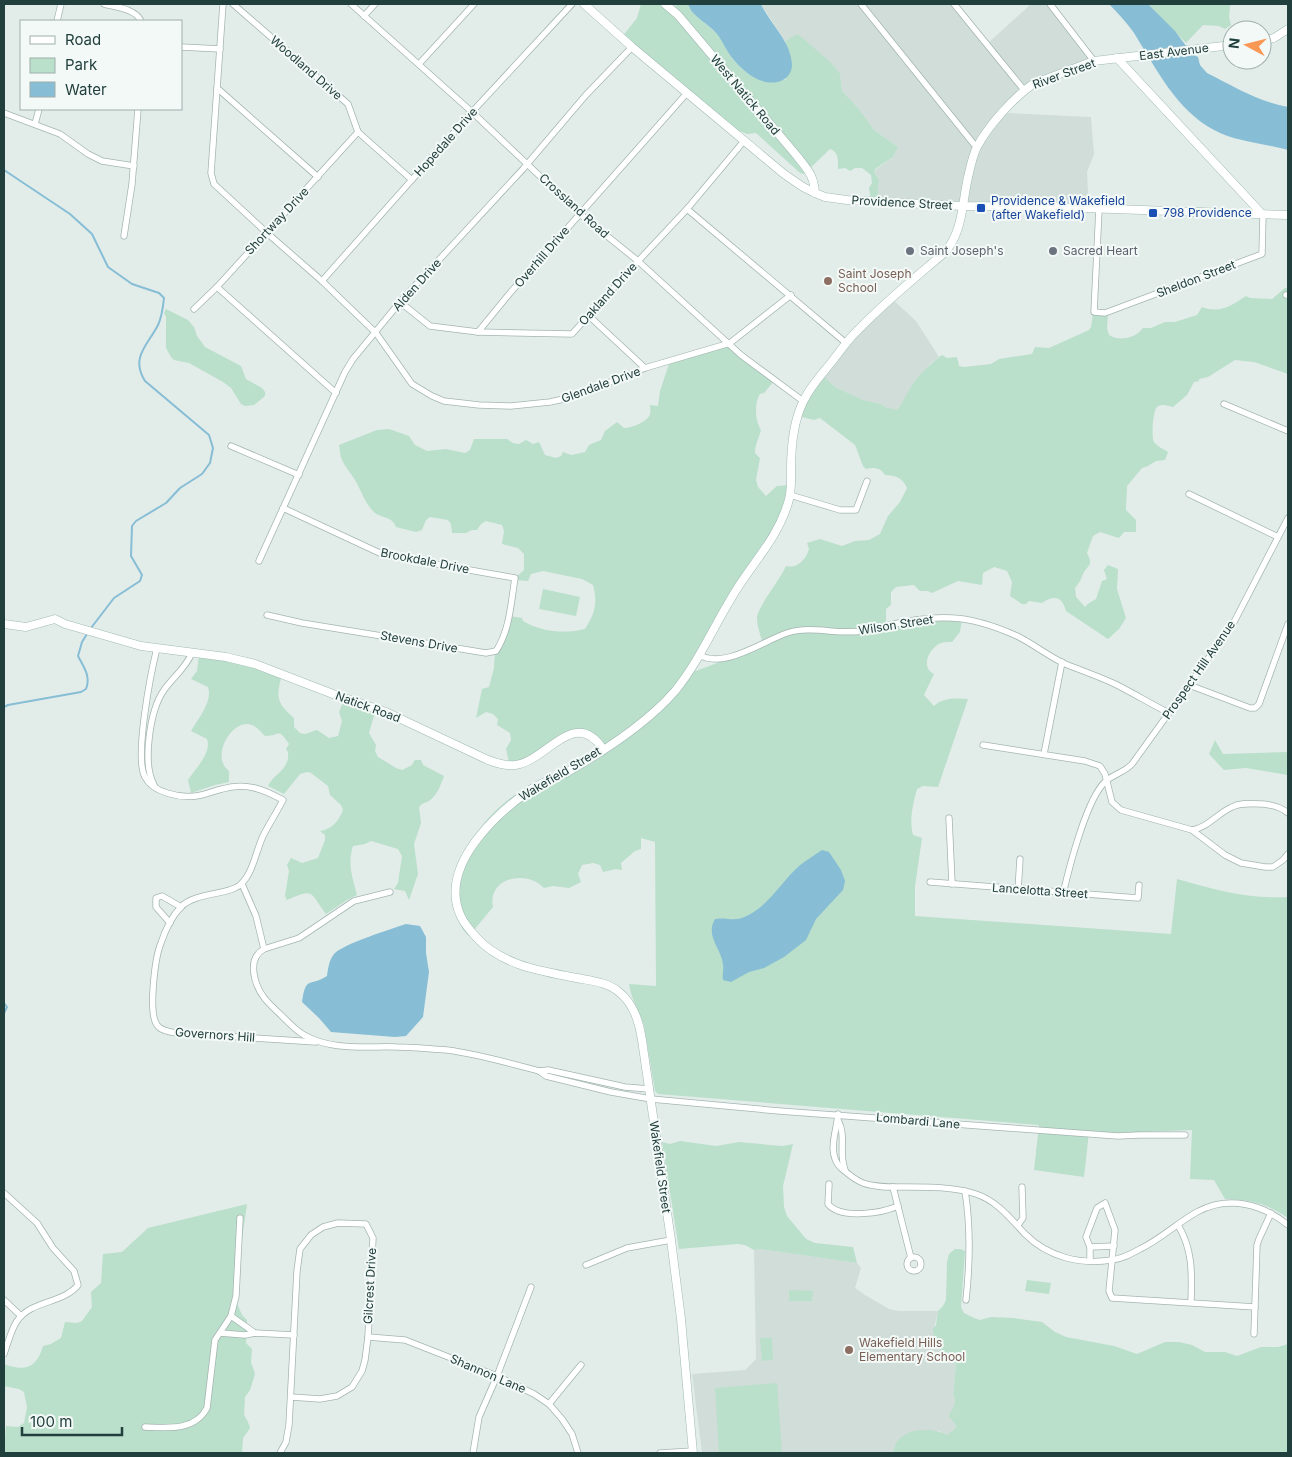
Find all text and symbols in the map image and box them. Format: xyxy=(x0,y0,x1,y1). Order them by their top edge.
legend xyxy=(20,20,182,110)
north arrow xyxy=(1222,20,1272,70)
text: Road xyxy=(65,30,101,49)
street label: Woodland Drive xyxy=(267,32,345,103)
text: N xyxy=(1225,37,1243,50)
street label: East Avenue xyxy=(1138,40,1209,63)
street label: West Natick Road xyxy=(707,51,783,138)
text: Park xyxy=(65,55,98,74)
street label: River Street xyxy=(1030,55,1097,92)
text: Water xyxy=(65,80,107,99)
street label: Hopedale Drive xyxy=(411,104,481,179)
street label: Crossland Road xyxy=(536,170,613,241)
street label: Shortway Drive xyxy=(241,184,312,258)
street label: Providence Street xyxy=(851,192,953,213)
place label: Providence & Wakefield (after Wakefield) xyxy=(991,193,1125,222)
marker: Providence & Wakefield (after Wakefield) xyxy=(975,202,987,214)
place label: 798 Providence xyxy=(1163,205,1252,220)
marker: 798 Providence xyxy=(1147,207,1159,219)
street label: Overhill Drive xyxy=(511,223,572,290)
place label: Saint Joseph's xyxy=(920,243,1003,258)
place label: Sacred Heart xyxy=(1063,243,1138,258)
marker: Saint Joseph's xyxy=(904,245,916,257)
marker: Sacred Heart xyxy=(1047,245,1059,257)
street label: Alden Drive xyxy=(389,255,444,314)
street label: Sheldon Street xyxy=(1154,257,1238,301)
street label: Oakland Drive xyxy=(575,259,640,328)
place label: Saint Joseph School xyxy=(838,266,912,295)
marker: Saint Joseph School xyxy=(822,275,834,287)
street label: Glendale Drive xyxy=(559,363,642,406)
street label: Brookdale Drive xyxy=(379,545,471,576)
street label: Wilson Street xyxy=(857,611,934,638)
street label: Prospect Hill Avenue xyxy=(1159,617,1238,722)
street label: Stevens Drive xyxy=(379,627,459,656)
street label: Natick Road xyxy=(333,688,403,725)
street label: Wakefield Street xyxy=(516,743,604,804)
street label: Lancelotta Street xyxy=(992,880,1089,901)
street label: Governors Hill xyxy=(174,1024,256,1045)
street label: Lombardi Lane xyxy=(875,1109,961,1132)
street label: Wakefield Street xyxy=(647,1120,674,1214)
street label: Gilcrest Drive xyxy=(360,1247,379,1324)
place label: Wakefield Hills Elementary School xyxy=(859,1335,965,1364)
marker: Wakefield Hills Elementary School xyxy=(843,1344,855,1356)
street label: Shannon Lane xyxy=(448,1351,528,1396)
scale bar xyxy=(22,1404,122,1436)
text: 100 m xyxy=(30,1412,72,1431)

